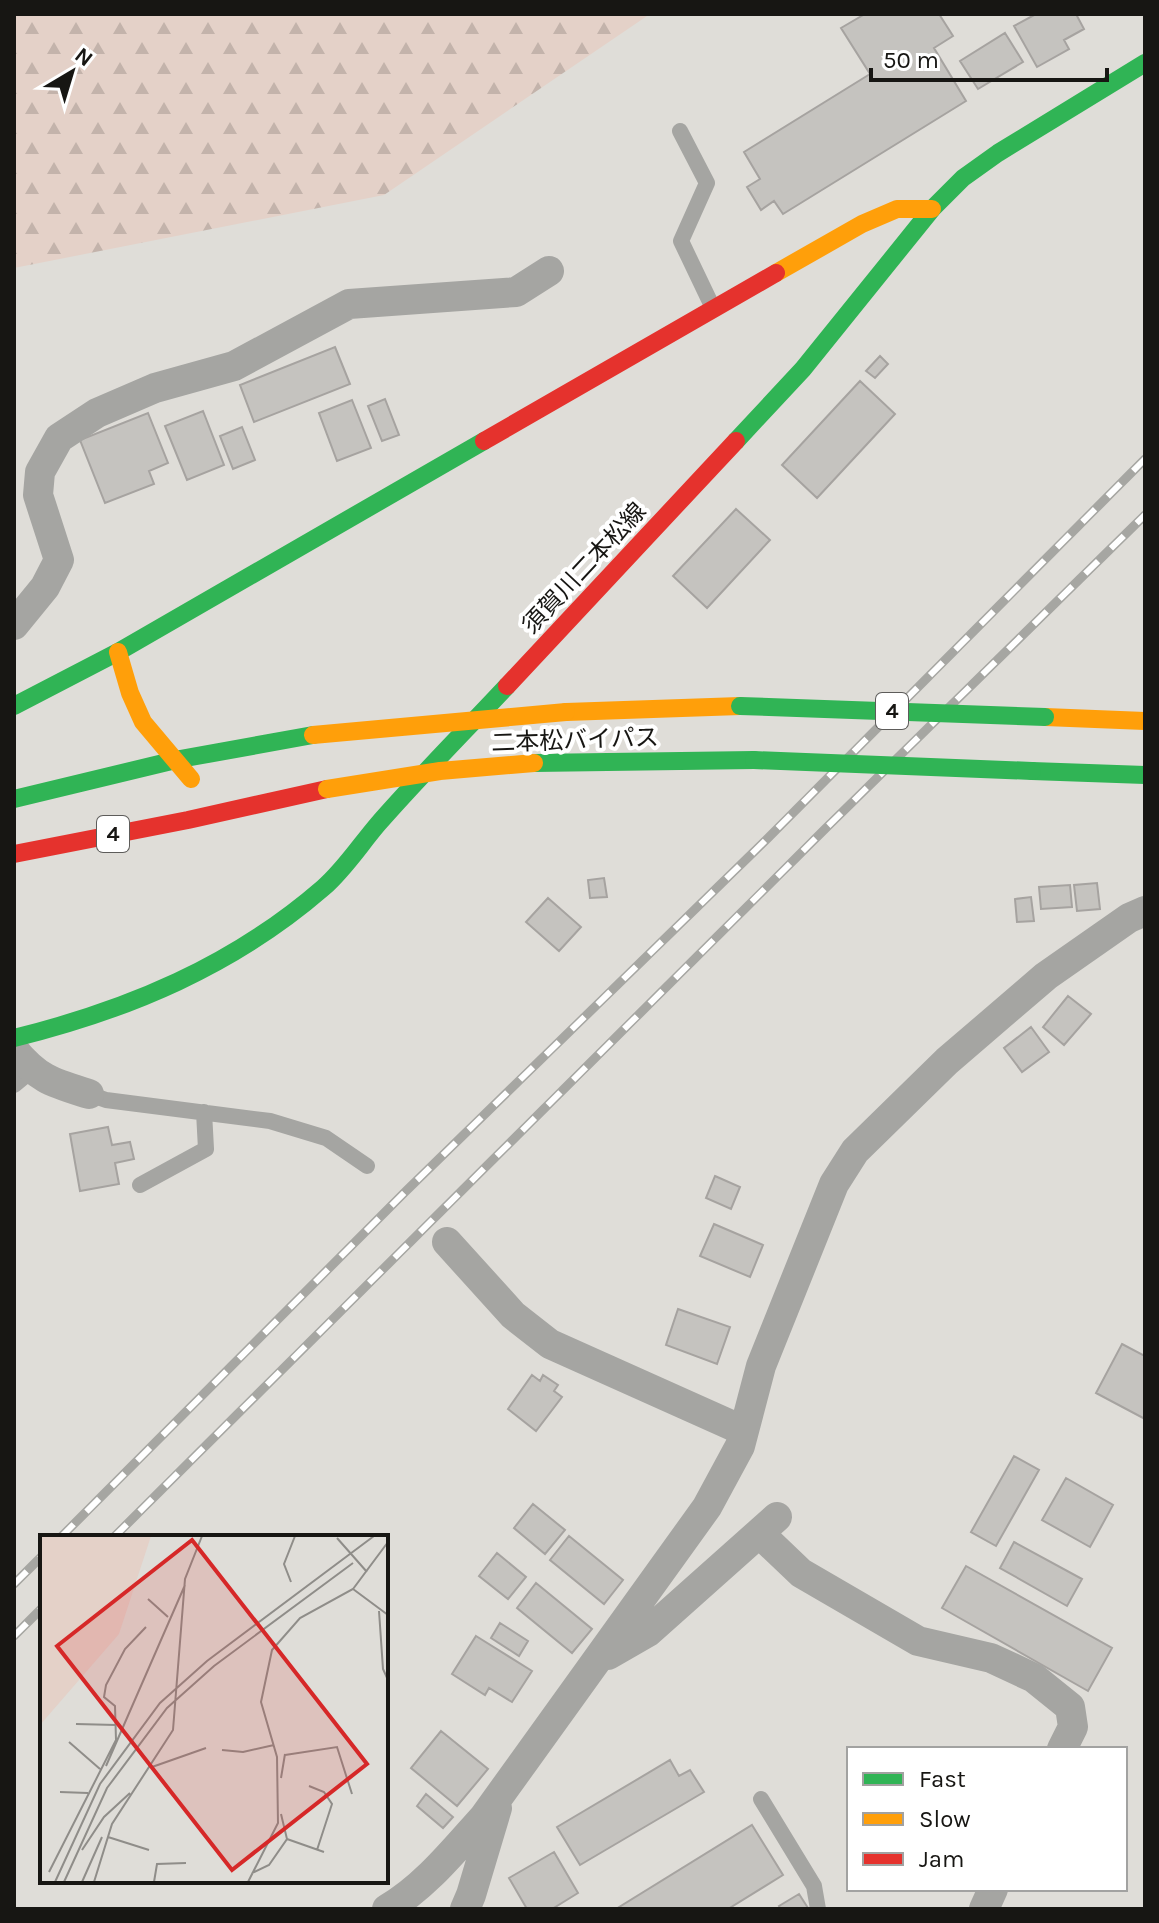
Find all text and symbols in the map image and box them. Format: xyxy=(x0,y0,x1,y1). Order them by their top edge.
north arrow xyxy=(32,32,112,112)
scale bar xyxy=(871,32,1107,82)
text: N xyxy=(69,42,98,72)
text: 50 m xyxy=(883,46,939,74)
street label: 須賀川二本松線 xyxy=(516,497,652,639)
road number: 4 xyxy=(876,693,908,729)
street label: 二本松バイパス xyxy=(491,723,659,757)
road number: 4 xyxy=(97,816,129,852)
inset map xyxy=(40,1535,388,1883)
legend xyxy=(847,1747,1127,1891)
text: Fast xyxy=(919,1765,966,1793)
text: Slow xyxy=(919,1805,971,1833)
text: Jam xyxy=(919,1845,964,1873)

